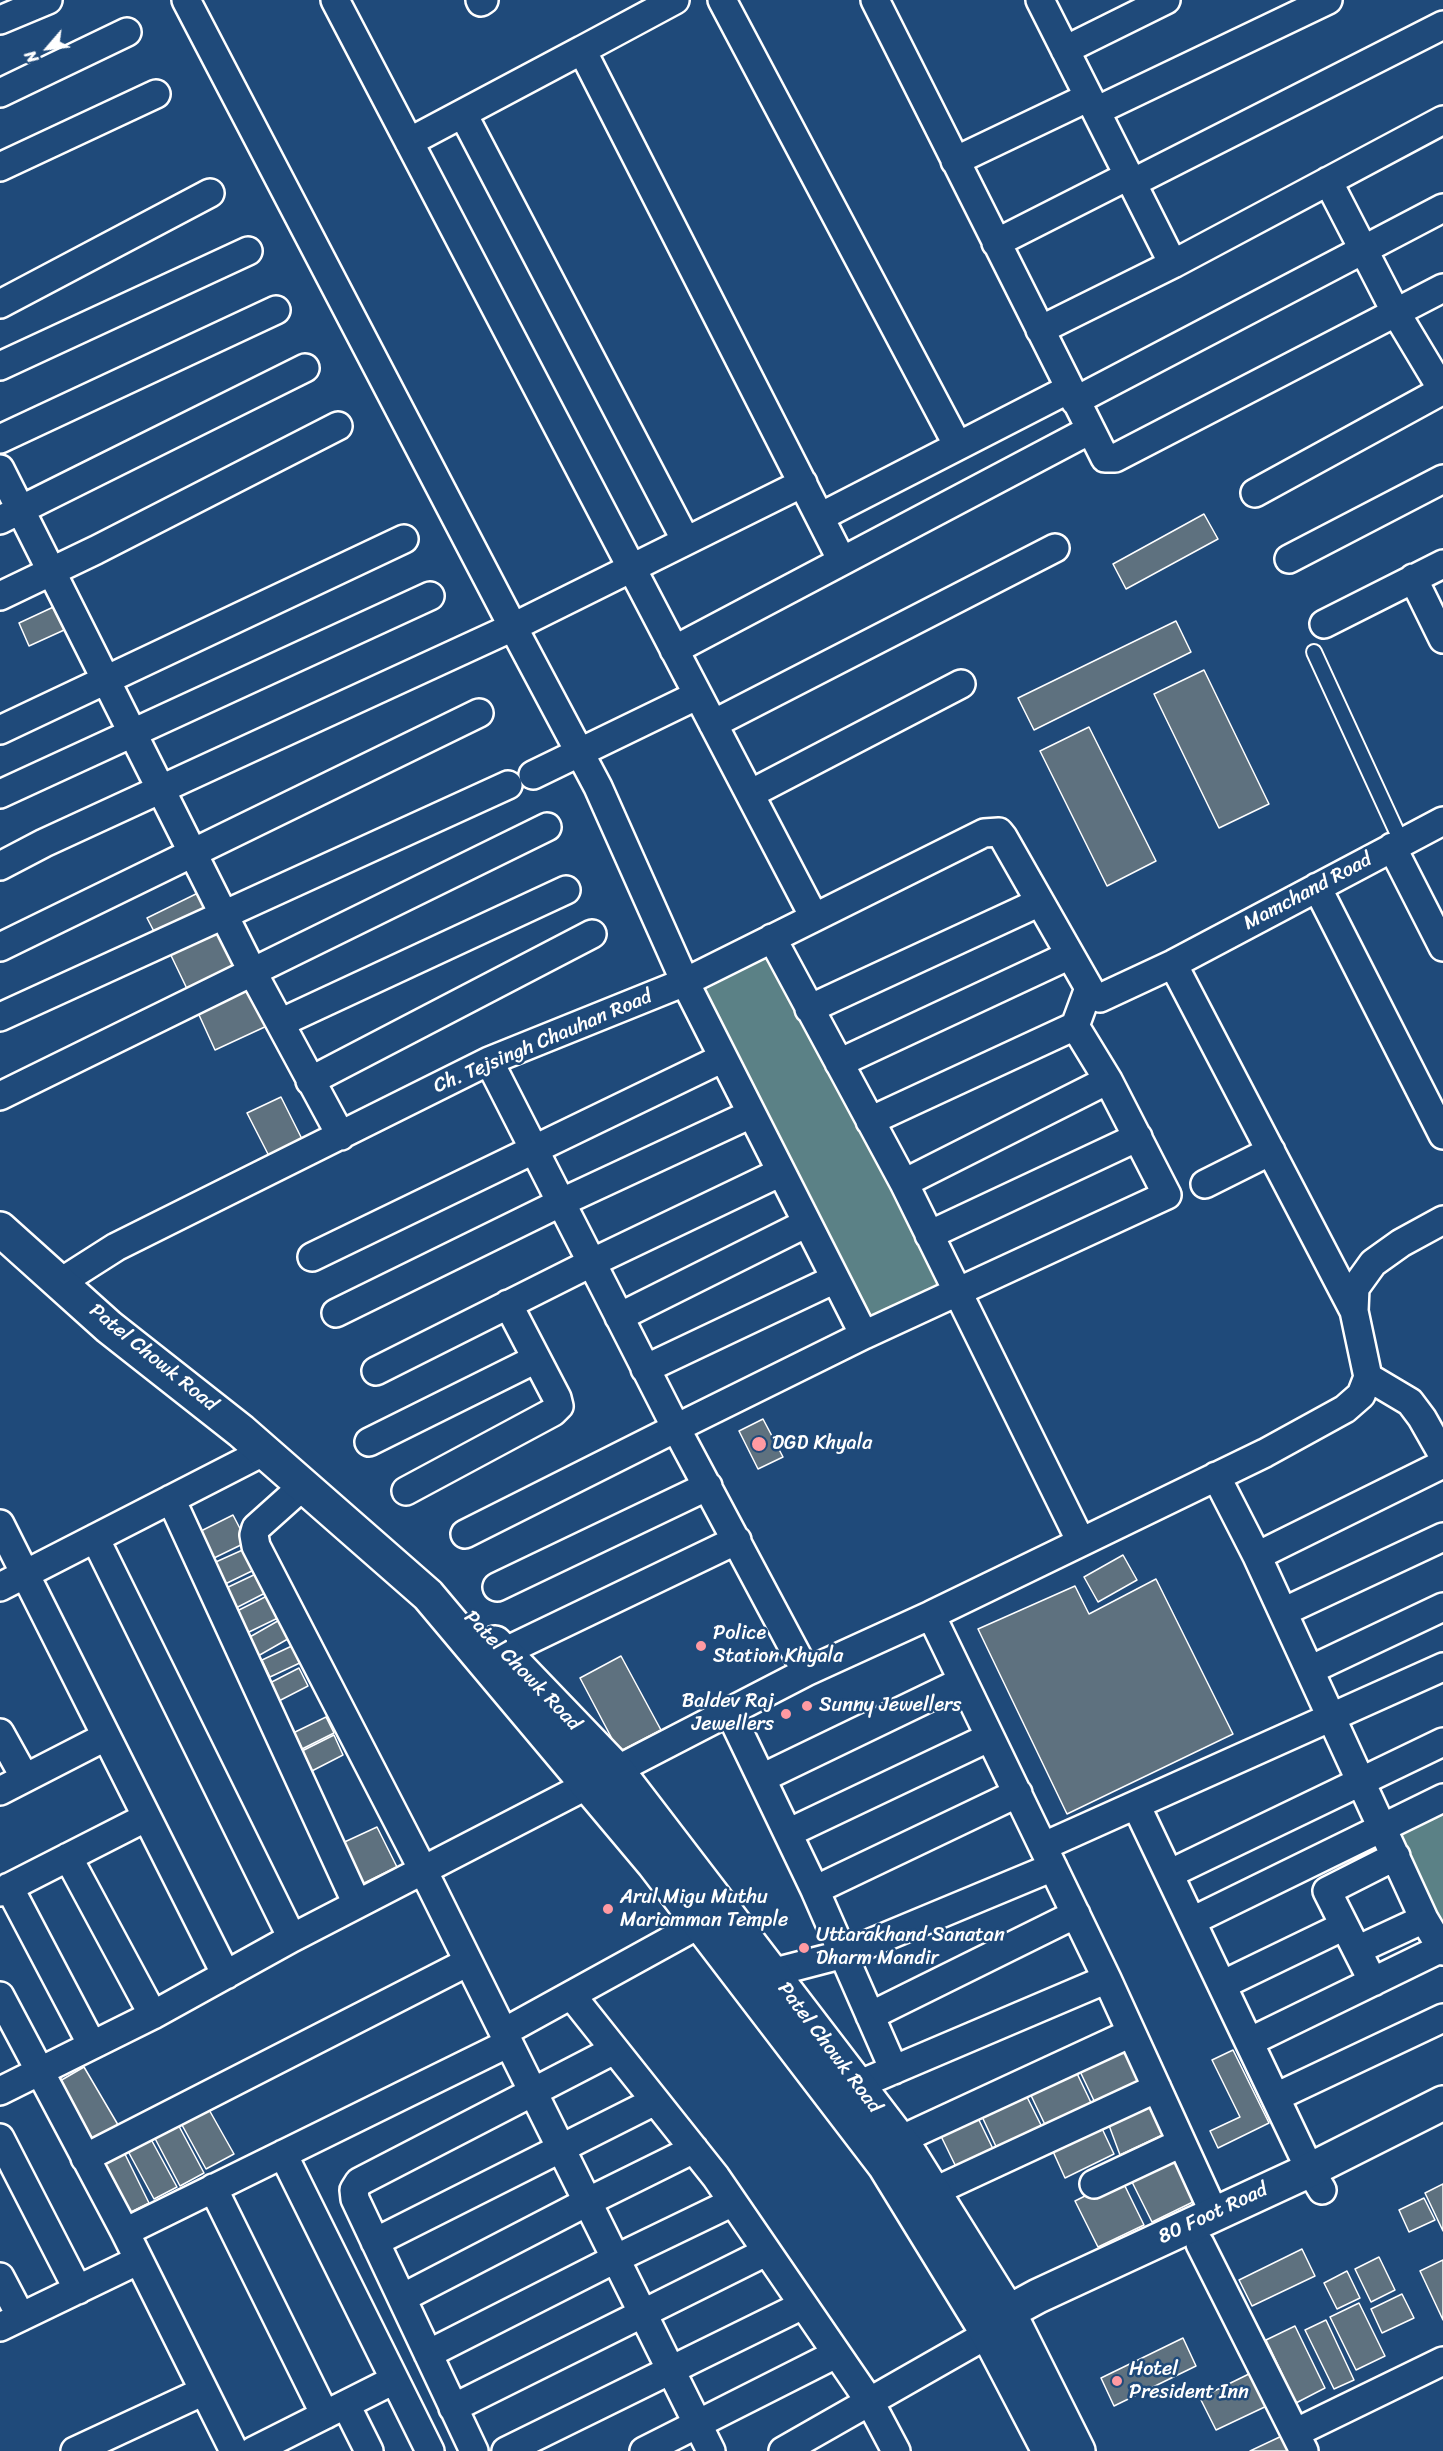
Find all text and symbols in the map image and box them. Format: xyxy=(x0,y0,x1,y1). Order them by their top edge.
north arrow xyxy=(18,18,78,78)
text: N xyxy=(16,45,47,68)
street label: Mamchand Road xyxy=(1240,848,1376,936)
street label: Ch. Tejsingh Chauhan Road xyxy=(430,985,656,1099)
street label: Patel Chowk Road xyxy=(84,1299,222,1417)
place label: DGD Khyala xyxy=(772,1432,872,1456)
marker: DGD Khyala xyxy=(750,1435,768,1453)
street label: Patel Chowk Road xyxy=(459,1606,585,1736)
place label: Police Station Khyala xyxy=(713,1622,843,1669)
marker: Police Station Khyala xyxy=(694,1639,708,1653)
place label: Baldev Raj Jewellers xyxy=(682,1690,774,1737)
place label: Sunny Jewellers xyxy=(819,1694,961,1718)
marker: Sunny Jewellers xyxy=(800,1699,814,1713)
marker: Baldev Raj Jewellers xyxy=(779,1707,793,1721)
place label: Arul Migu Muthu Mariamman Temple xyxy=(620,1886,788,1933)
marker: Arul Migu Muthu Mariamman Temple xyxy=(601,1902,615,1916)
place label: Uttarakhand Sanatan Dharm Mandir xyxy=(816,1924,1005,1971)
marker: Uttarakhand Sanatan Dharm Mandir xyxy=(797,1941,811,1955)
street label: Patel Chowk Road xyxy=(772,1978,886,2118)
street label: 80 Foot Road xyxy=(1154,2178,1272,2250)
place label: Hotel President Inn xyxy=(1129,2358,1249,2405)
marker: Hotel President Inn xyxy=(1110,2374,1124,2388)

